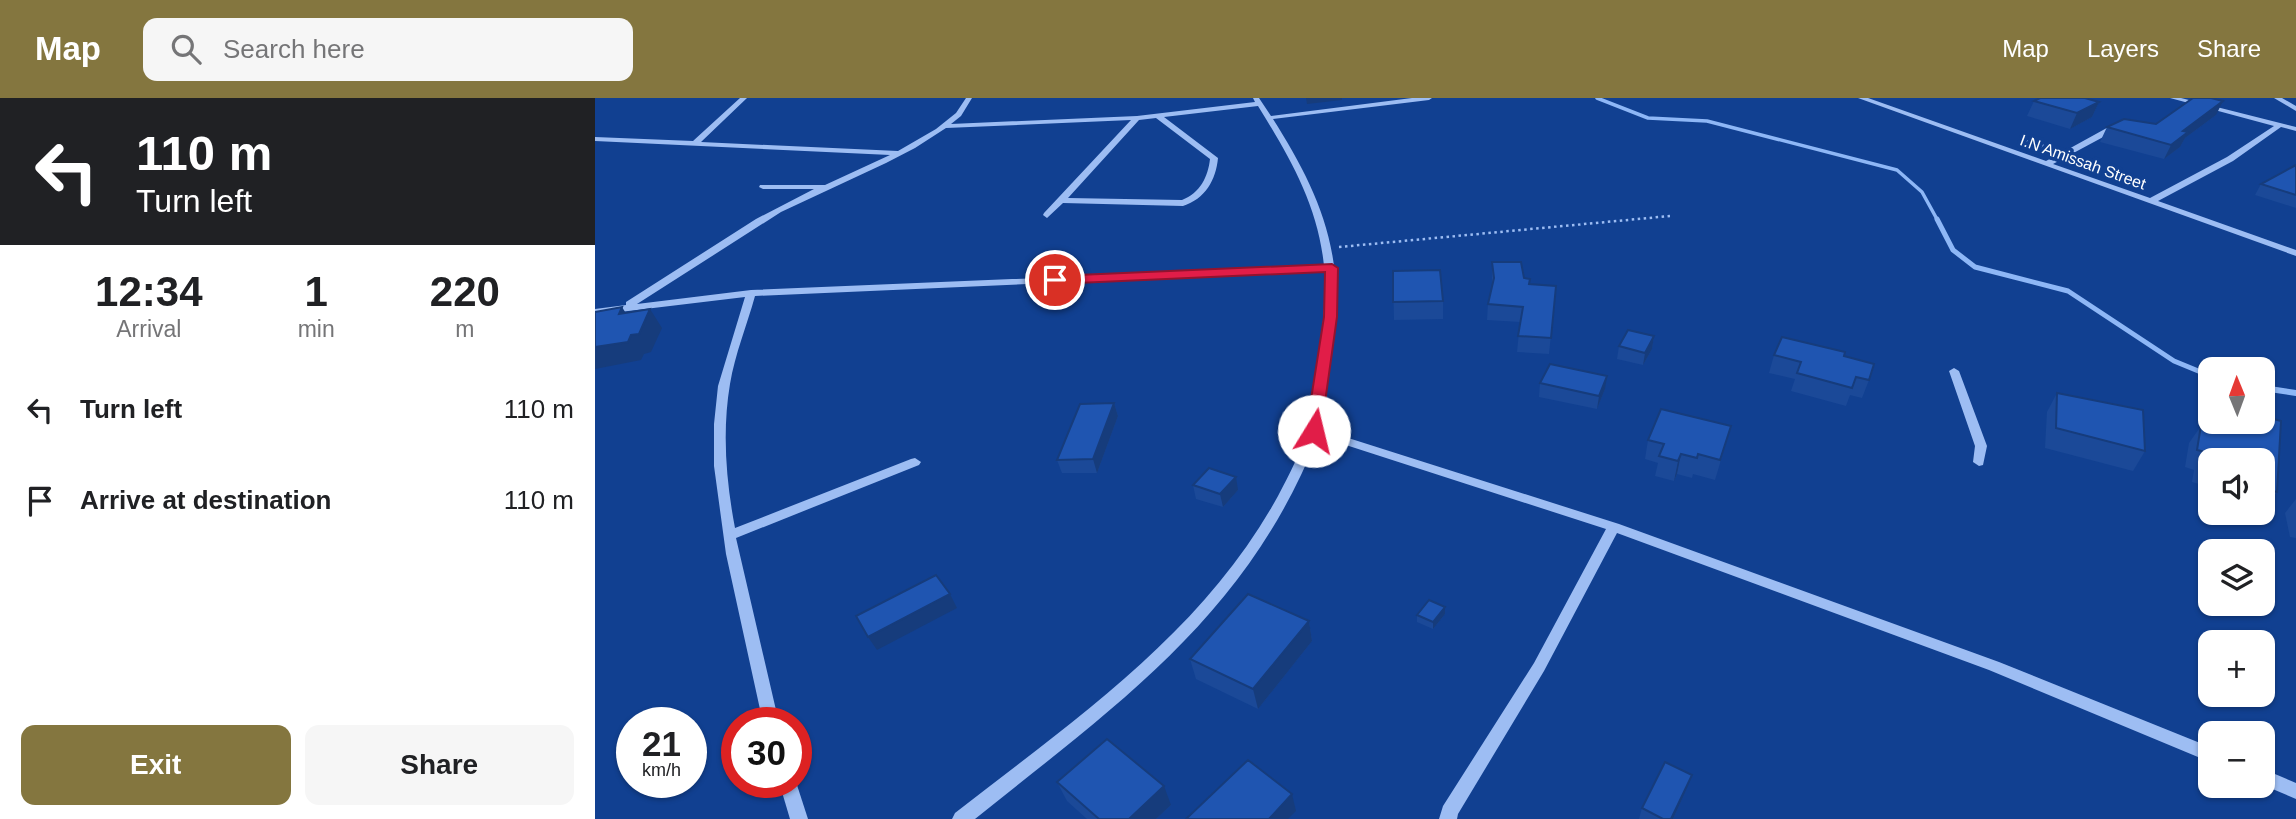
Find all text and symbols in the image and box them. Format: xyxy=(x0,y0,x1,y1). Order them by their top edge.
search box xyxy=(143,18,633,81)
text: Map xyxy=(35,30,101,67)
icon: search xyxy=(167,30,205,68)
text: Search here xyxy=(223,34,365,64)
text: Map xyxy=(2002,35,2049,62)
text: Layers xyxy=(2087,35,2159,62)
text: Share xyxy=(2197,35,2261,62)
icon: left xyxy=(21,126,112,217)
text: 110 m xyxy=(136,126,272,180)
street label: I.N Amissah Street xyxy=(2018,131,2149,193)
text: Turn left xyxy=(136,183,252,219)
pin xyxy=(1025,250,1085,310)
icon: arrive xyxy=(1036,261,1074,299)
text: 12:34 xyxy=(95,268,203,315)
text: 1 xyxy=(304,268,328,315)
text: 220 xyxy=(430,268,500,315)
text: Arrival xyxy=(116,316,181,342)
text: min xyxy=(298,316,335,342)
text: m xyxy=(455,316,474,342)
north arrow xyxy=(2198,357,2275,434)
map controls xyxy=(2198,357,2275,798)
icon: left xyxy=(21,391,59,429)
text: Turn left xyxy=(80,394,182,424)
text: 110 m xyxy=(504,394,574,424)
position arrow xyxy=(1277,394,1351,468)
button: sound xyxy=(2198,448,2275,525)
icon: arrive xyxy=(21,482,59,520)
text: Arrive at destination xyxy=(80,485,331,515)
text: 110 m xyxy=(504,485,574,515)
button: layers xyxy=(2198,539,2275,616)
button: + xyxy=(2198,630,2275,707)
speed limit sign: 30 xyxy=(721,707,812,798)
button: − xyxy=(2198,721,2275,798)
text: 21 xyxy=(642,724,681,763)
button: Exit xyxy=(21,725,291,805)
button: Share xyxy=(305,725,574,805)
text: km/h xyxy=(642,760,681,780)

